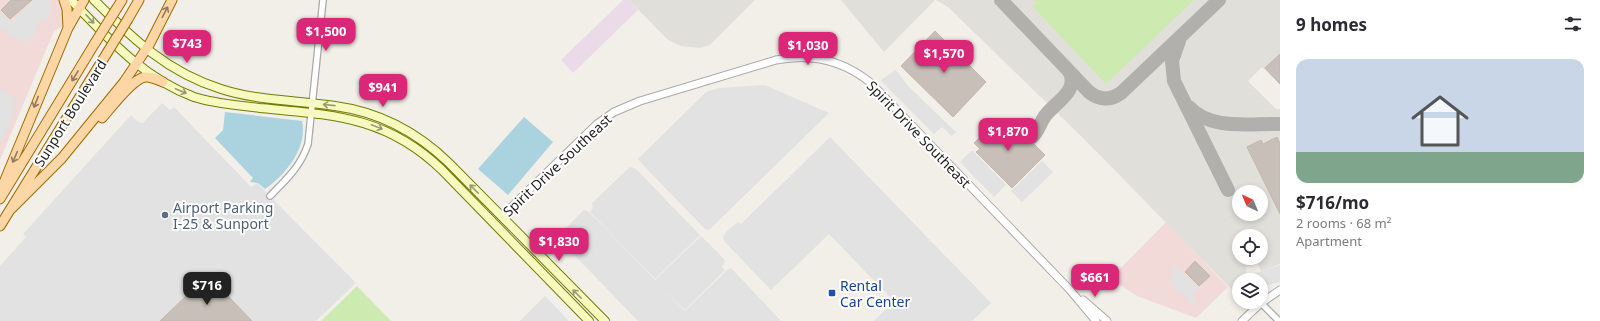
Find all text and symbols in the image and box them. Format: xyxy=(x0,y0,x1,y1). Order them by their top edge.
one-way arrow xyxy=(162,7,170,19)
text: 9 homes xyxy=(1296,13,1367,36)
icon: filters xyxy=(1562,13,1584,35)
one-way arrow xyxy=(85,14,95,24)
pin: $1,500 xyxy=(293,18,359,52)
text: $1,500 xyxy=(306,22,346,40)
pin: $743 xyxy=(163,30,211,64)
pin: $1,030 xyxy=(775,32,841,66)
text: $743 xyxy=(172,34,202,52)
text: $1,030 xyxy=(788,36,828,54)
pin: $1,570 xyxy=(911,40,977,74)
text: $1,570 xyxy=(924,44,964,62)
street label: Sunport Boulevard xyxy=(29,56,111,170)
one-way arrow xyxy=(70,70,78,82)
pin: $941 xyxy=(359,74,407,108)
street label: Spirit Drive Southeast xyxy=(863,76,975,192)
text: $941 xyxy=(368,78,398,96)
icon: home xyxy=(1404,85,1476,157)
one-way arrow xyxy=(175,88,187,95)
one-way arrow xyxy=(32,96,40,108)
one-way arrow xyxy=(323,101,336,109)
street label: Spirit Drive Southeast xyxy=(498,110,616,220)
pin: $1,870 xyxy=(975,118,1041,152)
text: $1,870 xyxy=(988,122,1028,140)
one-way arrow xyxy=(370,123,382,131)
one-way arrow xyxy=(11,151,18,163)
one-way arrow xyxy=(469,184,479,194)
north arrow xyxy=(1232,185,1268,221)
map controls xyxy=(1232,185,1268,309)
text: $716/mo xyxy=(1296,191,1369,214)
place label: Airport Parking I-25 & Sunport xyxy=(173,198,273,233)
marker: Airport Parking I-25 & Sunport xyxy=(160,210,170,220)
text: 2 rooms · 68 m² xyxy=(1296,214,1391,232)
pin: $1,830 xyxy=(526,228,592,262)
button: locate xyxy=(1232,229,1268,265)
text: $1,830 xyxy=(539,232,579,250)
text: Apartment xyxy=(1296,232,1362,250)
pin: $661 xyxy=(1071,264,1119,298)
text: $661 xyxy=(1080,268,1110,286)
pin: $716 xyxy=(183,272,231,306)
button: layers xyxy=(1232,273,1268,309)
text: $716 xyxy=(192,276,222,294)
place label: Rental Car Center xyxy=(840,276,910,311)
marker: Rental Car Center xyxy=(827,288,837,298)
one-way arrow xyxy=(572,289,582,299)

